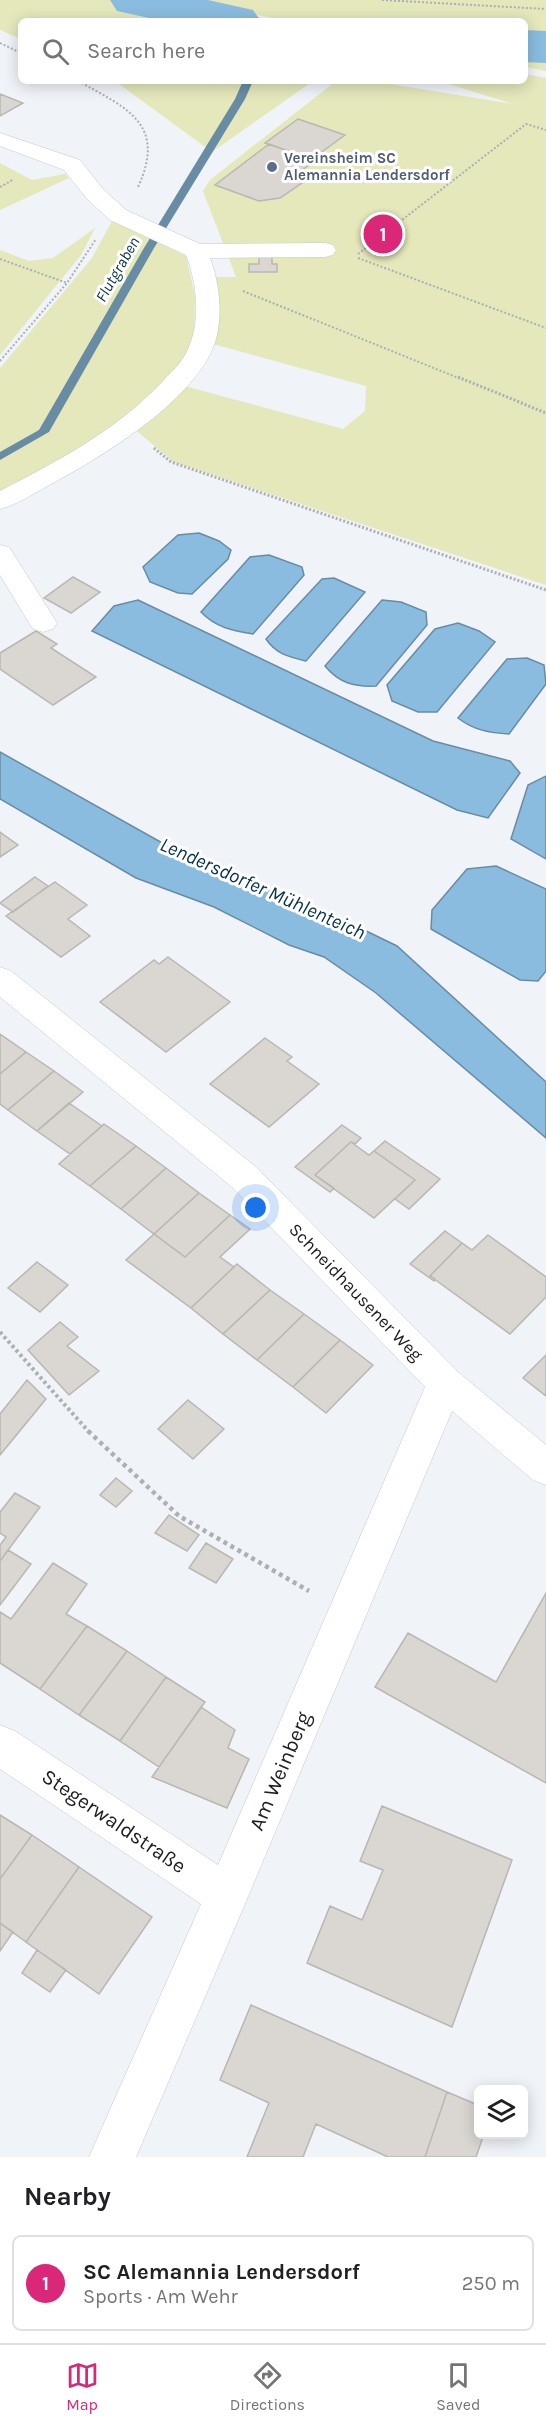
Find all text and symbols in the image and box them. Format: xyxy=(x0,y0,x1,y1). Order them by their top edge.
search box xyxy=(18,18,528,84)
icon: search xyxy=(39,35,72,68)
text: Search here xyxy=(87,38,205,64)
place label: Vereinsheim SC Alemannia Lendersdorf xyxy=(284,149,450,184)
marker: Vereinsheim SC Alemannia Lendersdorf xyxy=(265,160,279,174)
pin: 1 xyxy=(364,212,403,256)
water label: Flutgraben xyxy=(91,233,144,305)
water label: Lendersdorfer Mühlenteich xyxy=(156,833,369,944)
your location xyxy=(241,1193,270,1222)
street label: Schneidhausener Weg xyxy=(284,1218,428,1366)
street label: Am Weinberg xyxy=(244,1708,316,1834)
street label: Stegerwaldstraße xyxy=(37,1764,191,1878)
map controls xyxy=(474,2085,528,2139)
button: layers xyxy=(474,2085,528,2139)
text: Nearby xyxy=(24,2181,111,2212)
text: SC Alemannia Lendersdorf xyxy=(83,2259,360,2285)
text: 1 xyxy=(42,2272,49,2295)
text: 250 m xyxy=(462,2272,520,2295)
text: Sports · Am Wehr xyxy=(83,2285,238,2308)
tab: Map xyxy=(66,2359,99,2414)
tab: Directions xyxy=(230,2359,305,2414)
tab: Saved xyxy=(436,2359,480,2414)

